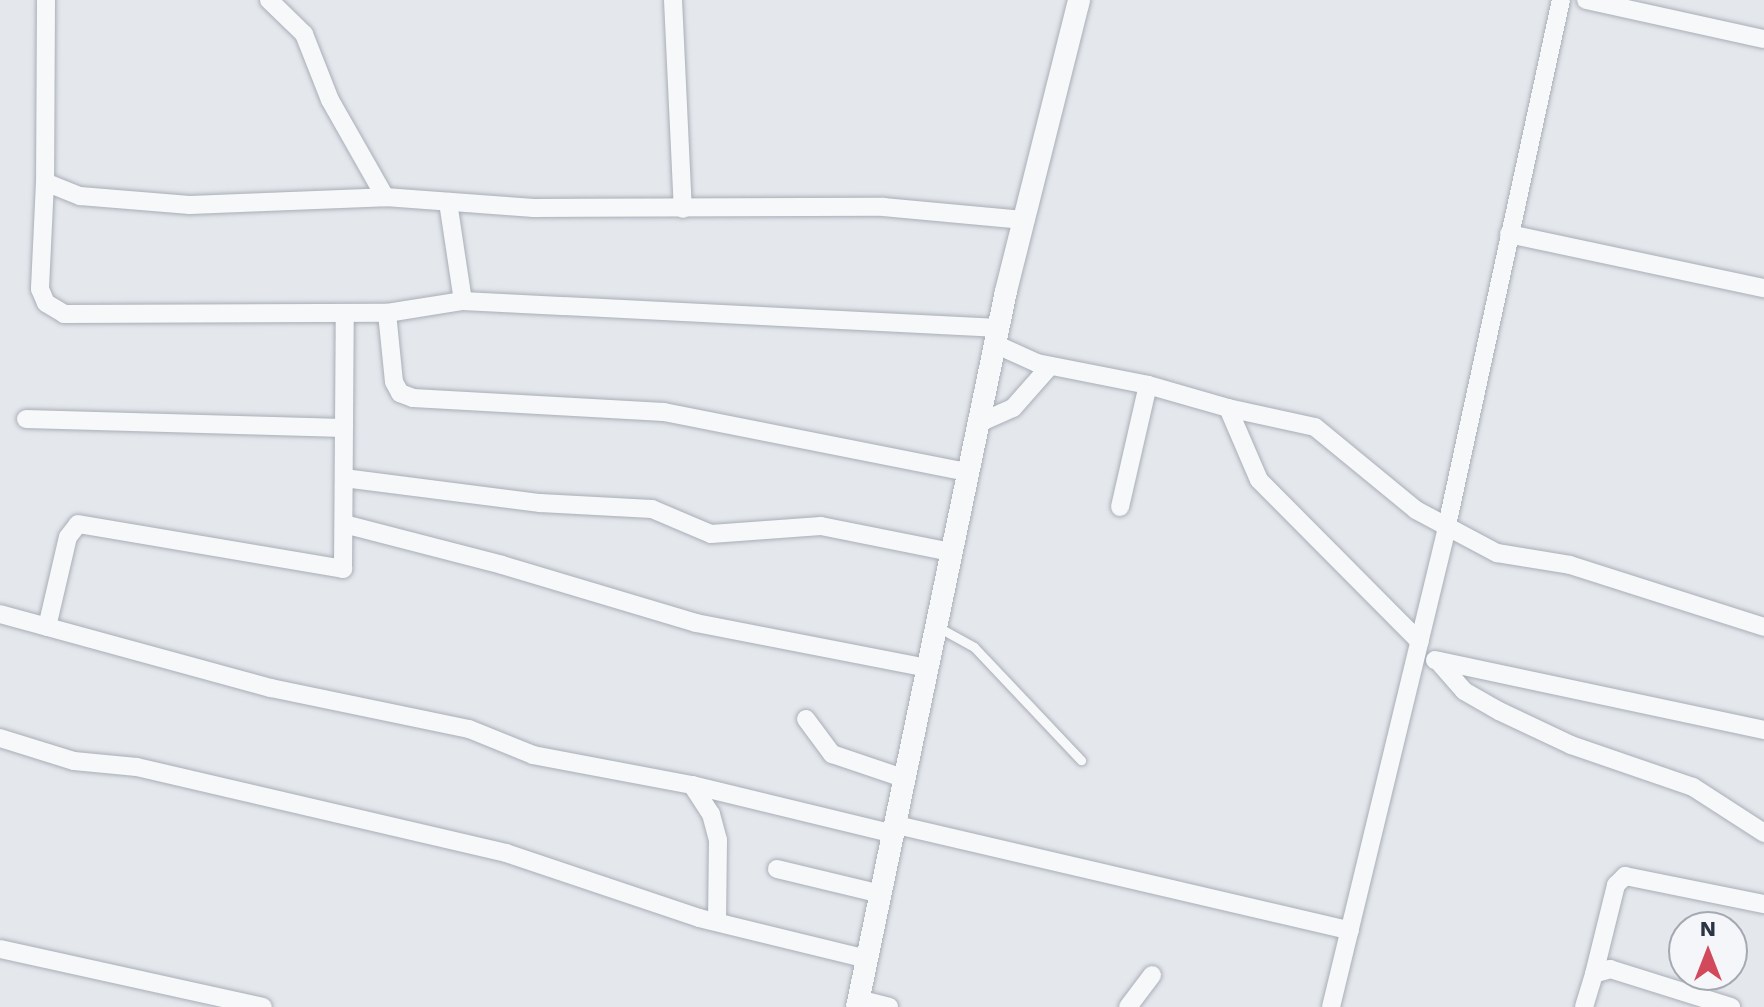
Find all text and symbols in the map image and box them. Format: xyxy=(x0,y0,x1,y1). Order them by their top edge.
north arrow xyxy=(1668,911,1748,991)
text: N xyxy=(1700,916,1716,941)

